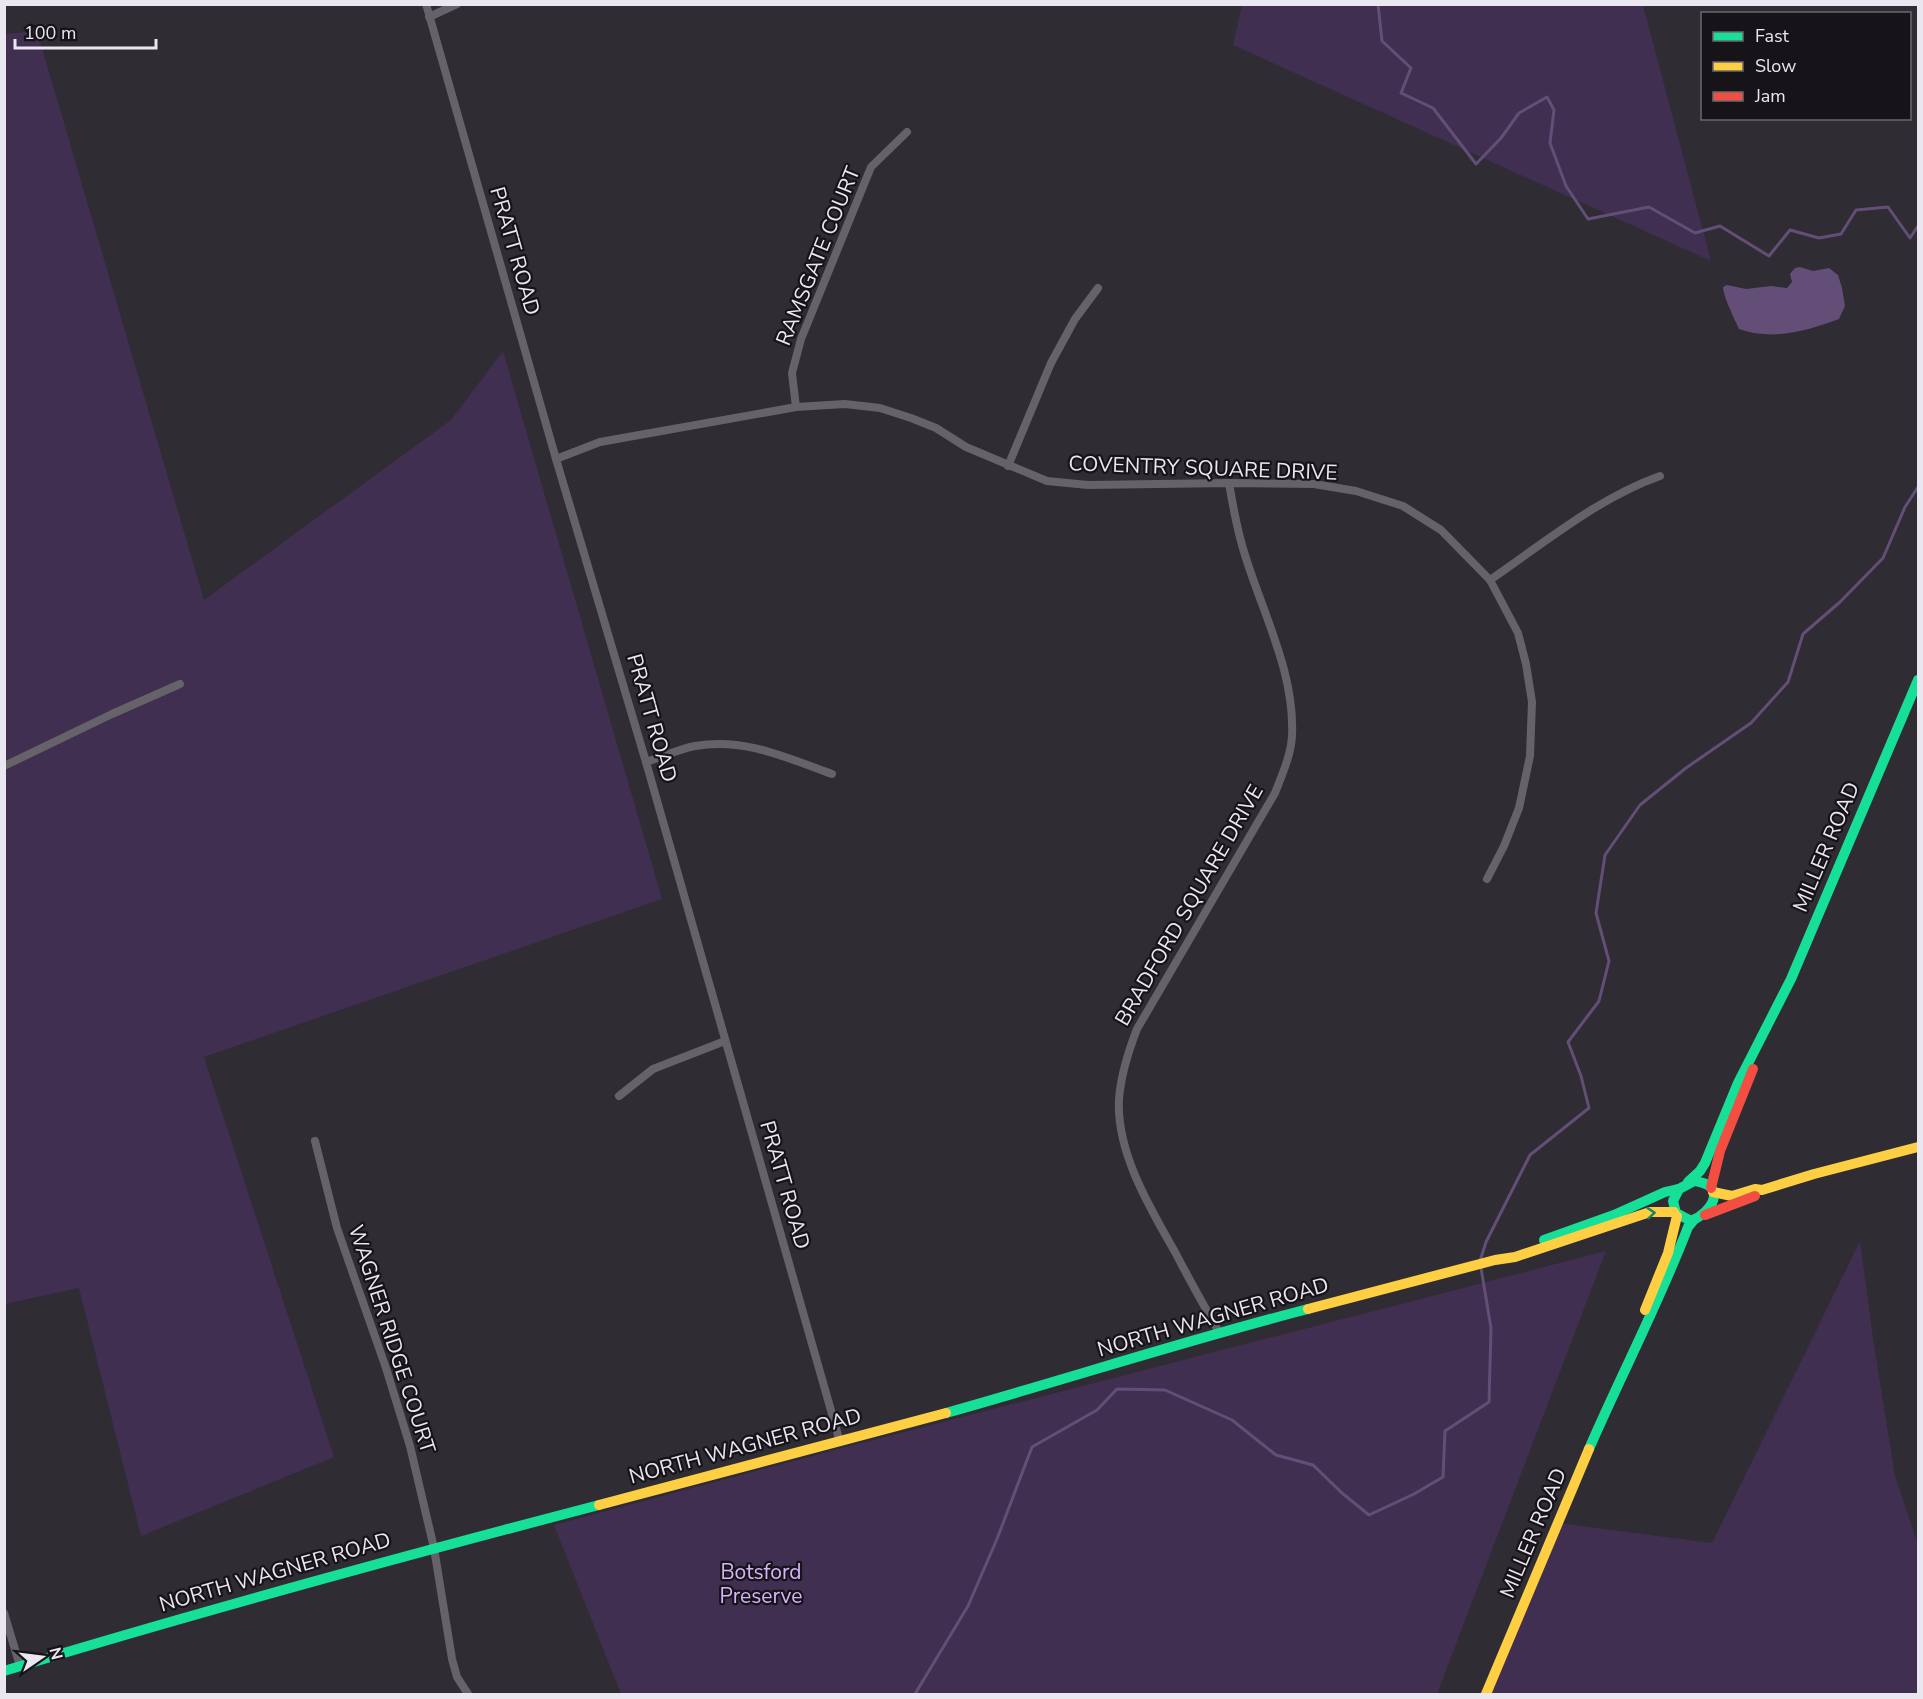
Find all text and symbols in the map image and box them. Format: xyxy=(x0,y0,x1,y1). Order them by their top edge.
scale bar xyxy=(15,12,156,50)
legend xyxy=(1701,12,1911,120)
text: 100 m xyxy=(24,21,76,45)
text: Fast xyxy=(1755,24,1790,48)
text: Slow xyxy=(1755,54,1796,78)
text: Jam xyxy=(1754,84,1786,108)
street label: RAMSGATE COURT xyxy=(769,162,867,350)
street label: PRATT ROAD xyxy=(483,183,547,319)
street label: COVENTRY SQUARE DRIVE xyxy=(1068,449,1338,487)
street label: PRATT ROAD xyxy=(620,650,684,786)
street label: MILLER ROAD xyxy=(1786,778,1866,916)
street label: BRADFORD SQUARE DRIVE xyxy=(1108,779,1270,1031)
street label: PRATT ROAD xyxy=(753,1117,817,1253)
one-way arrow xyxy=(1646,1207,1656,1220)
street label: WAGNER RIDGE COURT xyxy=(342,1221,442,1457)
street label: NORTH WAGNER ROAD xyxy=(1094,1271,1332,1363)
street label: NORTH WAGNER ROAD xyxy=(626,1401,864,1491)
street label: MILLER ROAD xyxy=(1493,1464,1573,1602)
street label: NORTH WAGNER ROAD xyxy=(156,1526,394,1618)
park label: Botsford Preserve xyxy=(720,1558,802,1610)
north arrow xyxy=(12,1627,72,1687)
text: N xyxy=(43,1645,68,1662)

